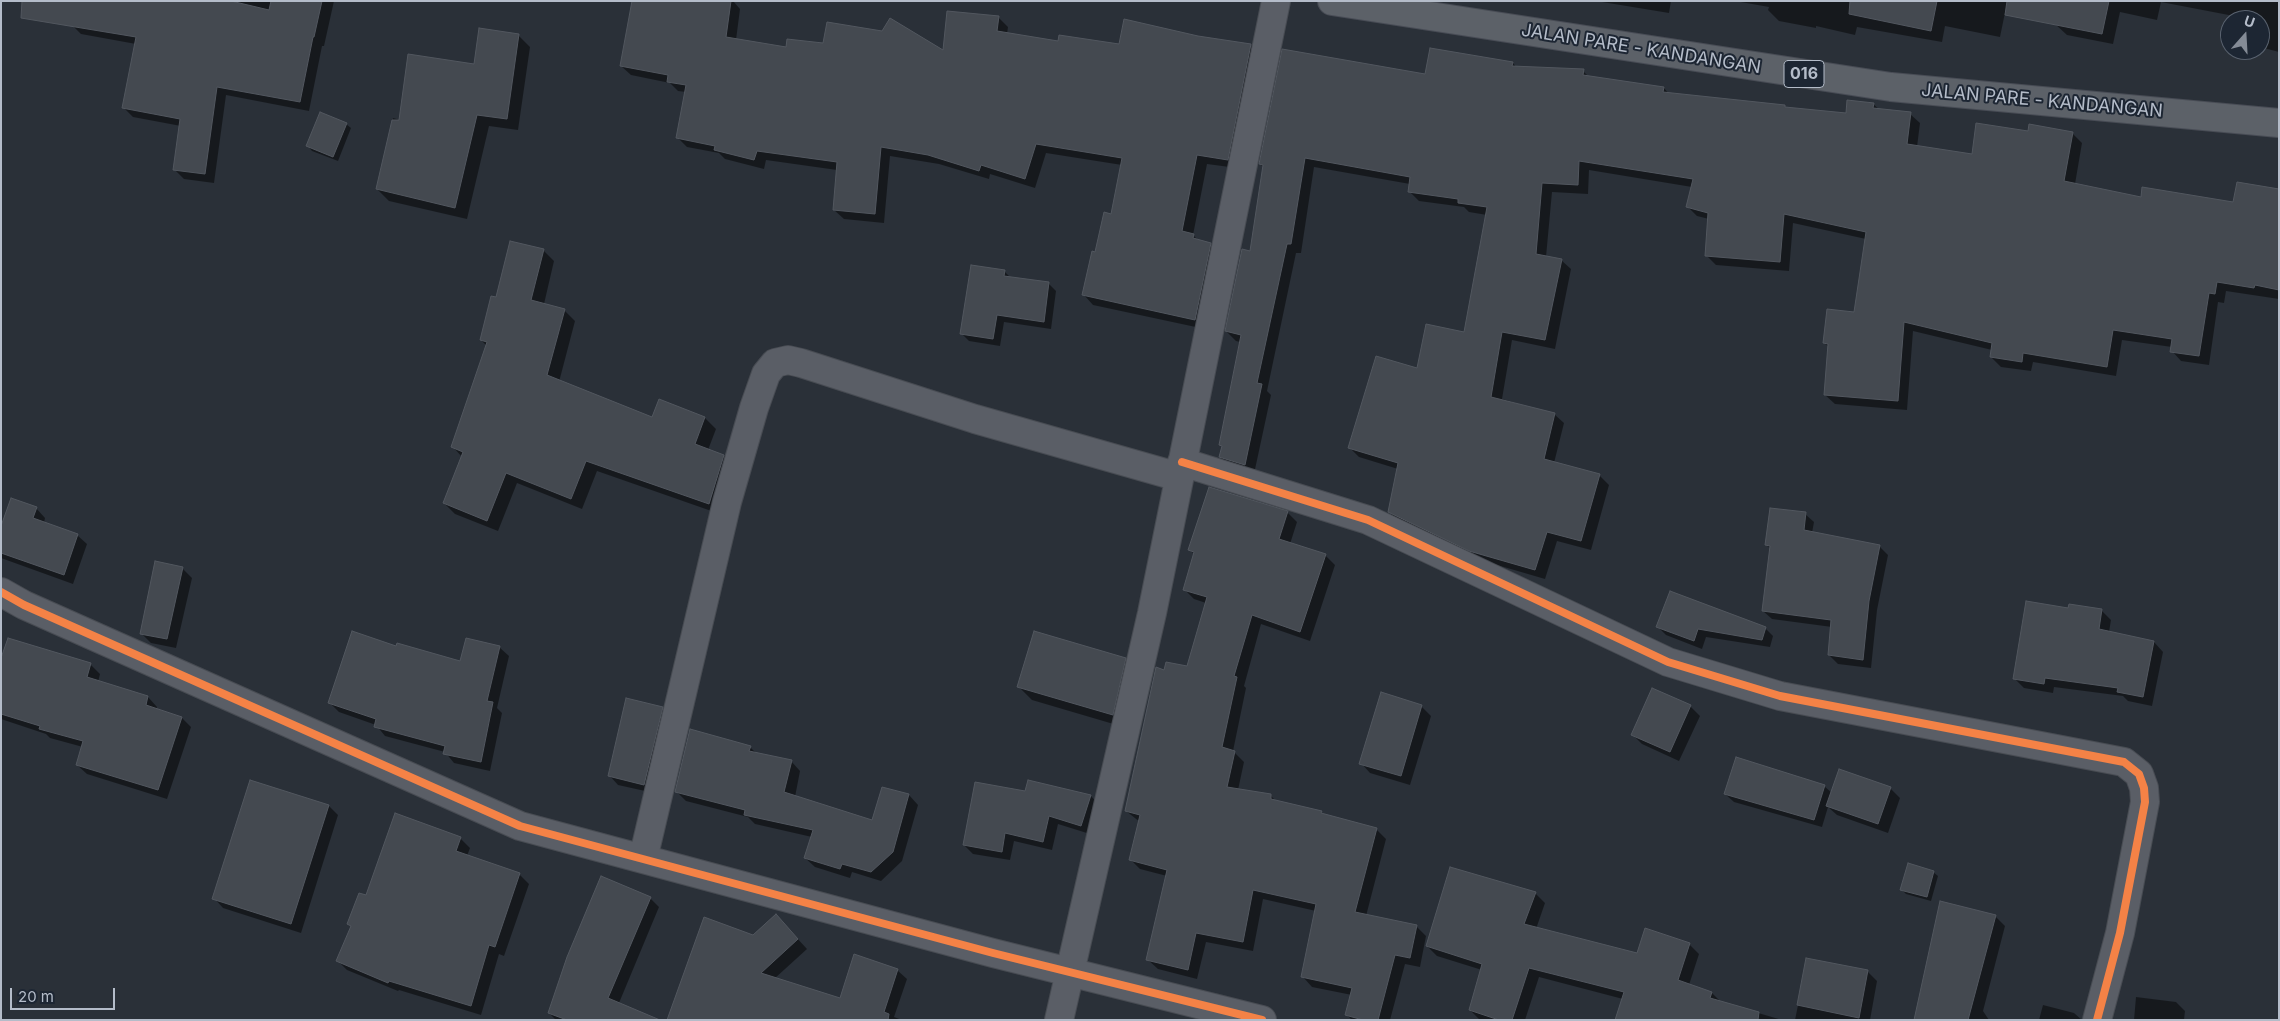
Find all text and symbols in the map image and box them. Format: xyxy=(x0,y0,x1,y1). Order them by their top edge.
north arrow xyxy=(2220,10,2270,60)
text: U xyxy=(2242,12,2257,31)
street label: JALAN PARE - KANDANGAN xyxy=(1520,19,1762,79)
road number: 016 xyxy=(1784,61,1824,88)
street label: JALAN PARE - KANDANGAN xyxy=(1920,80,2164,122)
scale bar xyxy=(12,978,118,1010)
text: 20 m xyxy=(18,987,54,1006)

